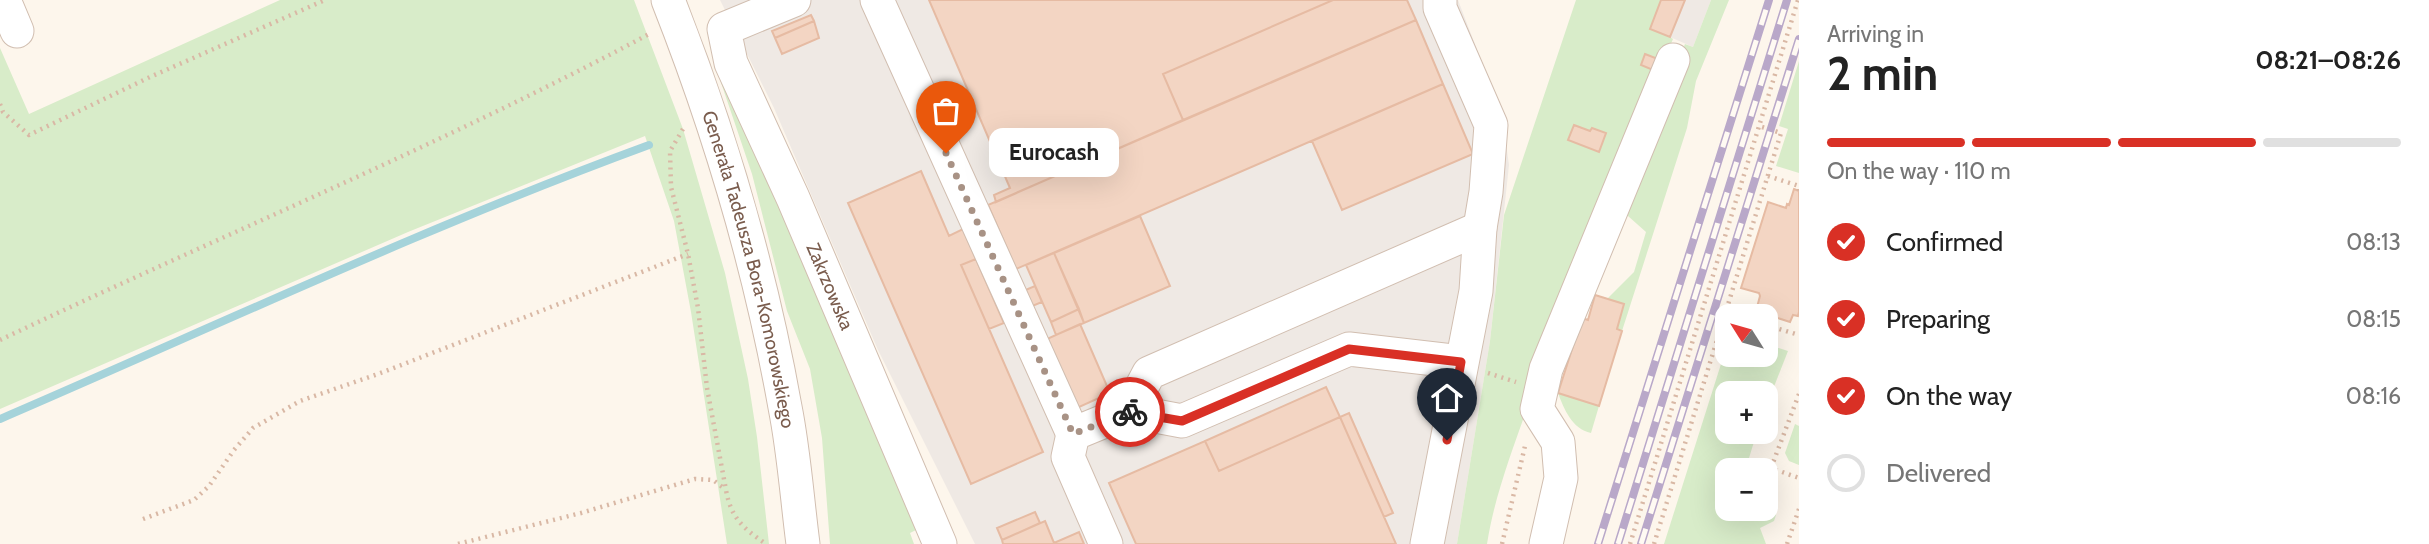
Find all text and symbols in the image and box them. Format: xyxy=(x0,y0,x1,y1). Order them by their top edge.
text: Arriving in xyxy=(1827,20,1924,48)
text: 08:21–08:26 xyxy=(2255,44,2401,76)
text: 2 min xyxy=(1827,46,1938,102)
pin xyxy=(916,81,976,153)
icon: bag xyxy=(927,92,965,130)
street label: Generała Tadeusza Bora-Komorowskiego xyxy=(697,108,800,430)
callout: Eurocash xyxy=(988,128,1118,178)
text: Eurocash xyxy=(1009,138,1099,166)
text: On the way · 110 m xyxy=(1827,157,2011,185)
icon: check xyxy=(1827,223,1865,261)
text: Confirmed xyxy=(1886,226,2003,258)
text: 08:13 xyxy=(2346,228,2401,256)
street label: Zakrzowska xyxy=(801,240,859,333)
icon: check xyxy=(1827,300,1865,338)
text: Preparing xyxy=(1886,303,1990,335)
north arrow xyxy=(1715,304,1778,368)
map controls xyxy=(1715,304,1778,521)
text: 08:15 xyxy=(2346,305,2401,333)
pin xyxy=(1417,368,1477,440)
courier xyxy=(1095,377,1165,447)
icon: check xyxy=(1827,377,1865,415)
icon: home xyxy=(1428,379,1466,417)
text: On the way xyxy=(1886,380,2012,412)
button: + xyxy=(1715,381,1778,444)
text: 08:16 xyxy=(2346,382,2401,410)
icon: bike xyxy=(1111,393,1149,431)
text: Delivered xyxy=(1886,457,1991,489)
button: − xyxy=(1715,458,1778,521)

